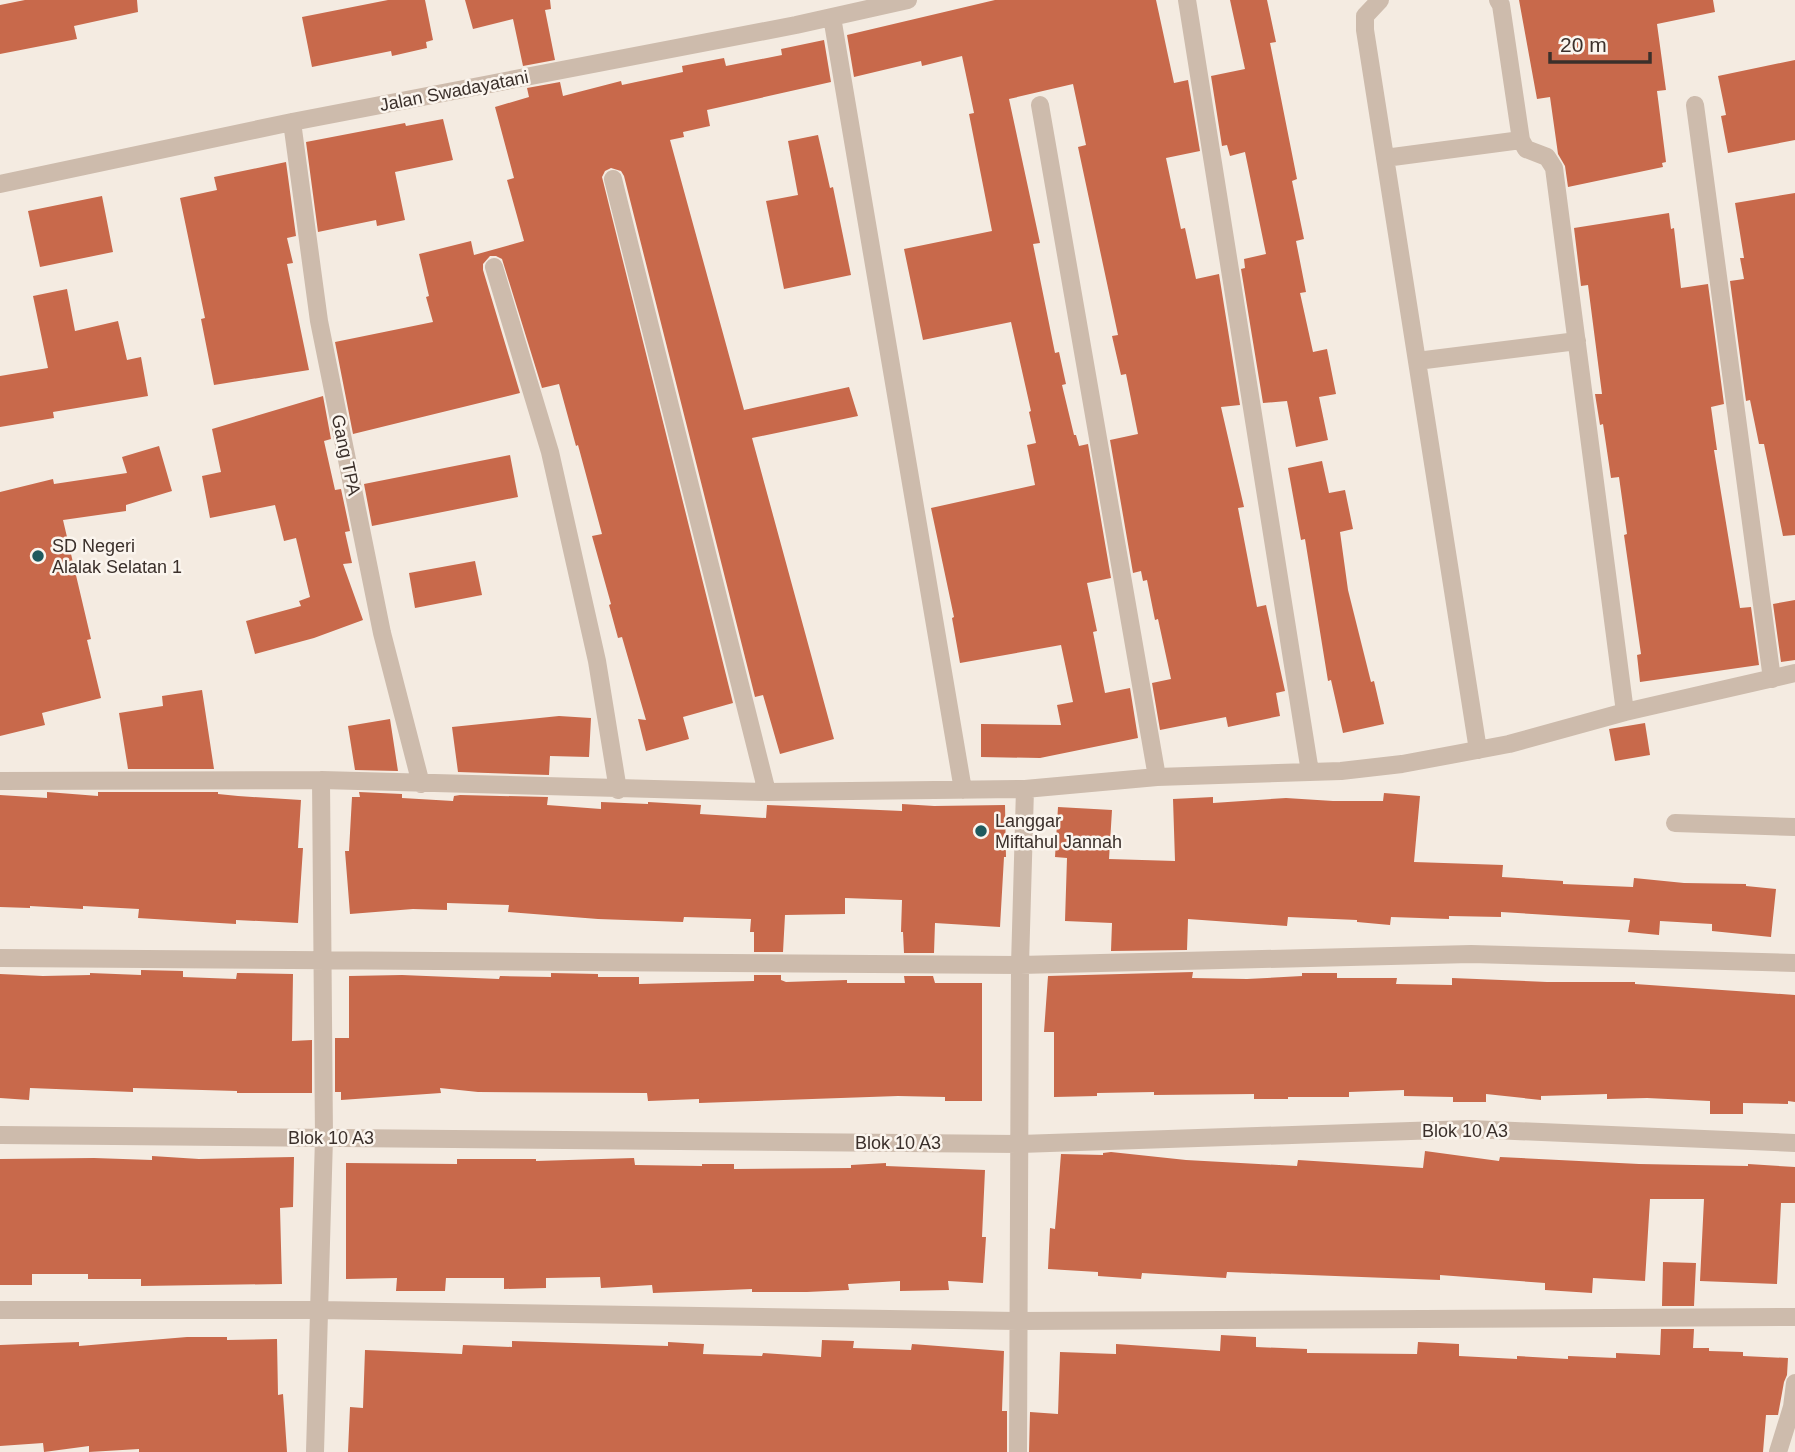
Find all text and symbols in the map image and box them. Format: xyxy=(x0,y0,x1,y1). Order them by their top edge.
scale bar xyxy=(1550,21,1650,65)
text: 20 m xyxy=(1560,33,1607,56)
street label: Jalan Swadayatani xyxy=(378,67,530,115)
street label: Gang TPA xyxy=(328,413,364,497)
place label: SD Negeri Alalak Selatan 1 xyxy=(52,536,182,577)
marker: SD Negeri Alalak Selatan 1 xyxy=(30,548,46,564)
place label: Langgar Miftahul Jannah xyxy=(995,811,1122,852)
marker: Langgar Miftahul Jannah xyxy=(973,823,989,839)
street label: Blok 10 A3 xyxy=(1422,1121,1508,1141)
street label: Blok 10 A3 xyxy=(288,1128,374,1148)
street label: Blok 10 A3 xyxy=(855,1133,941,1153)

